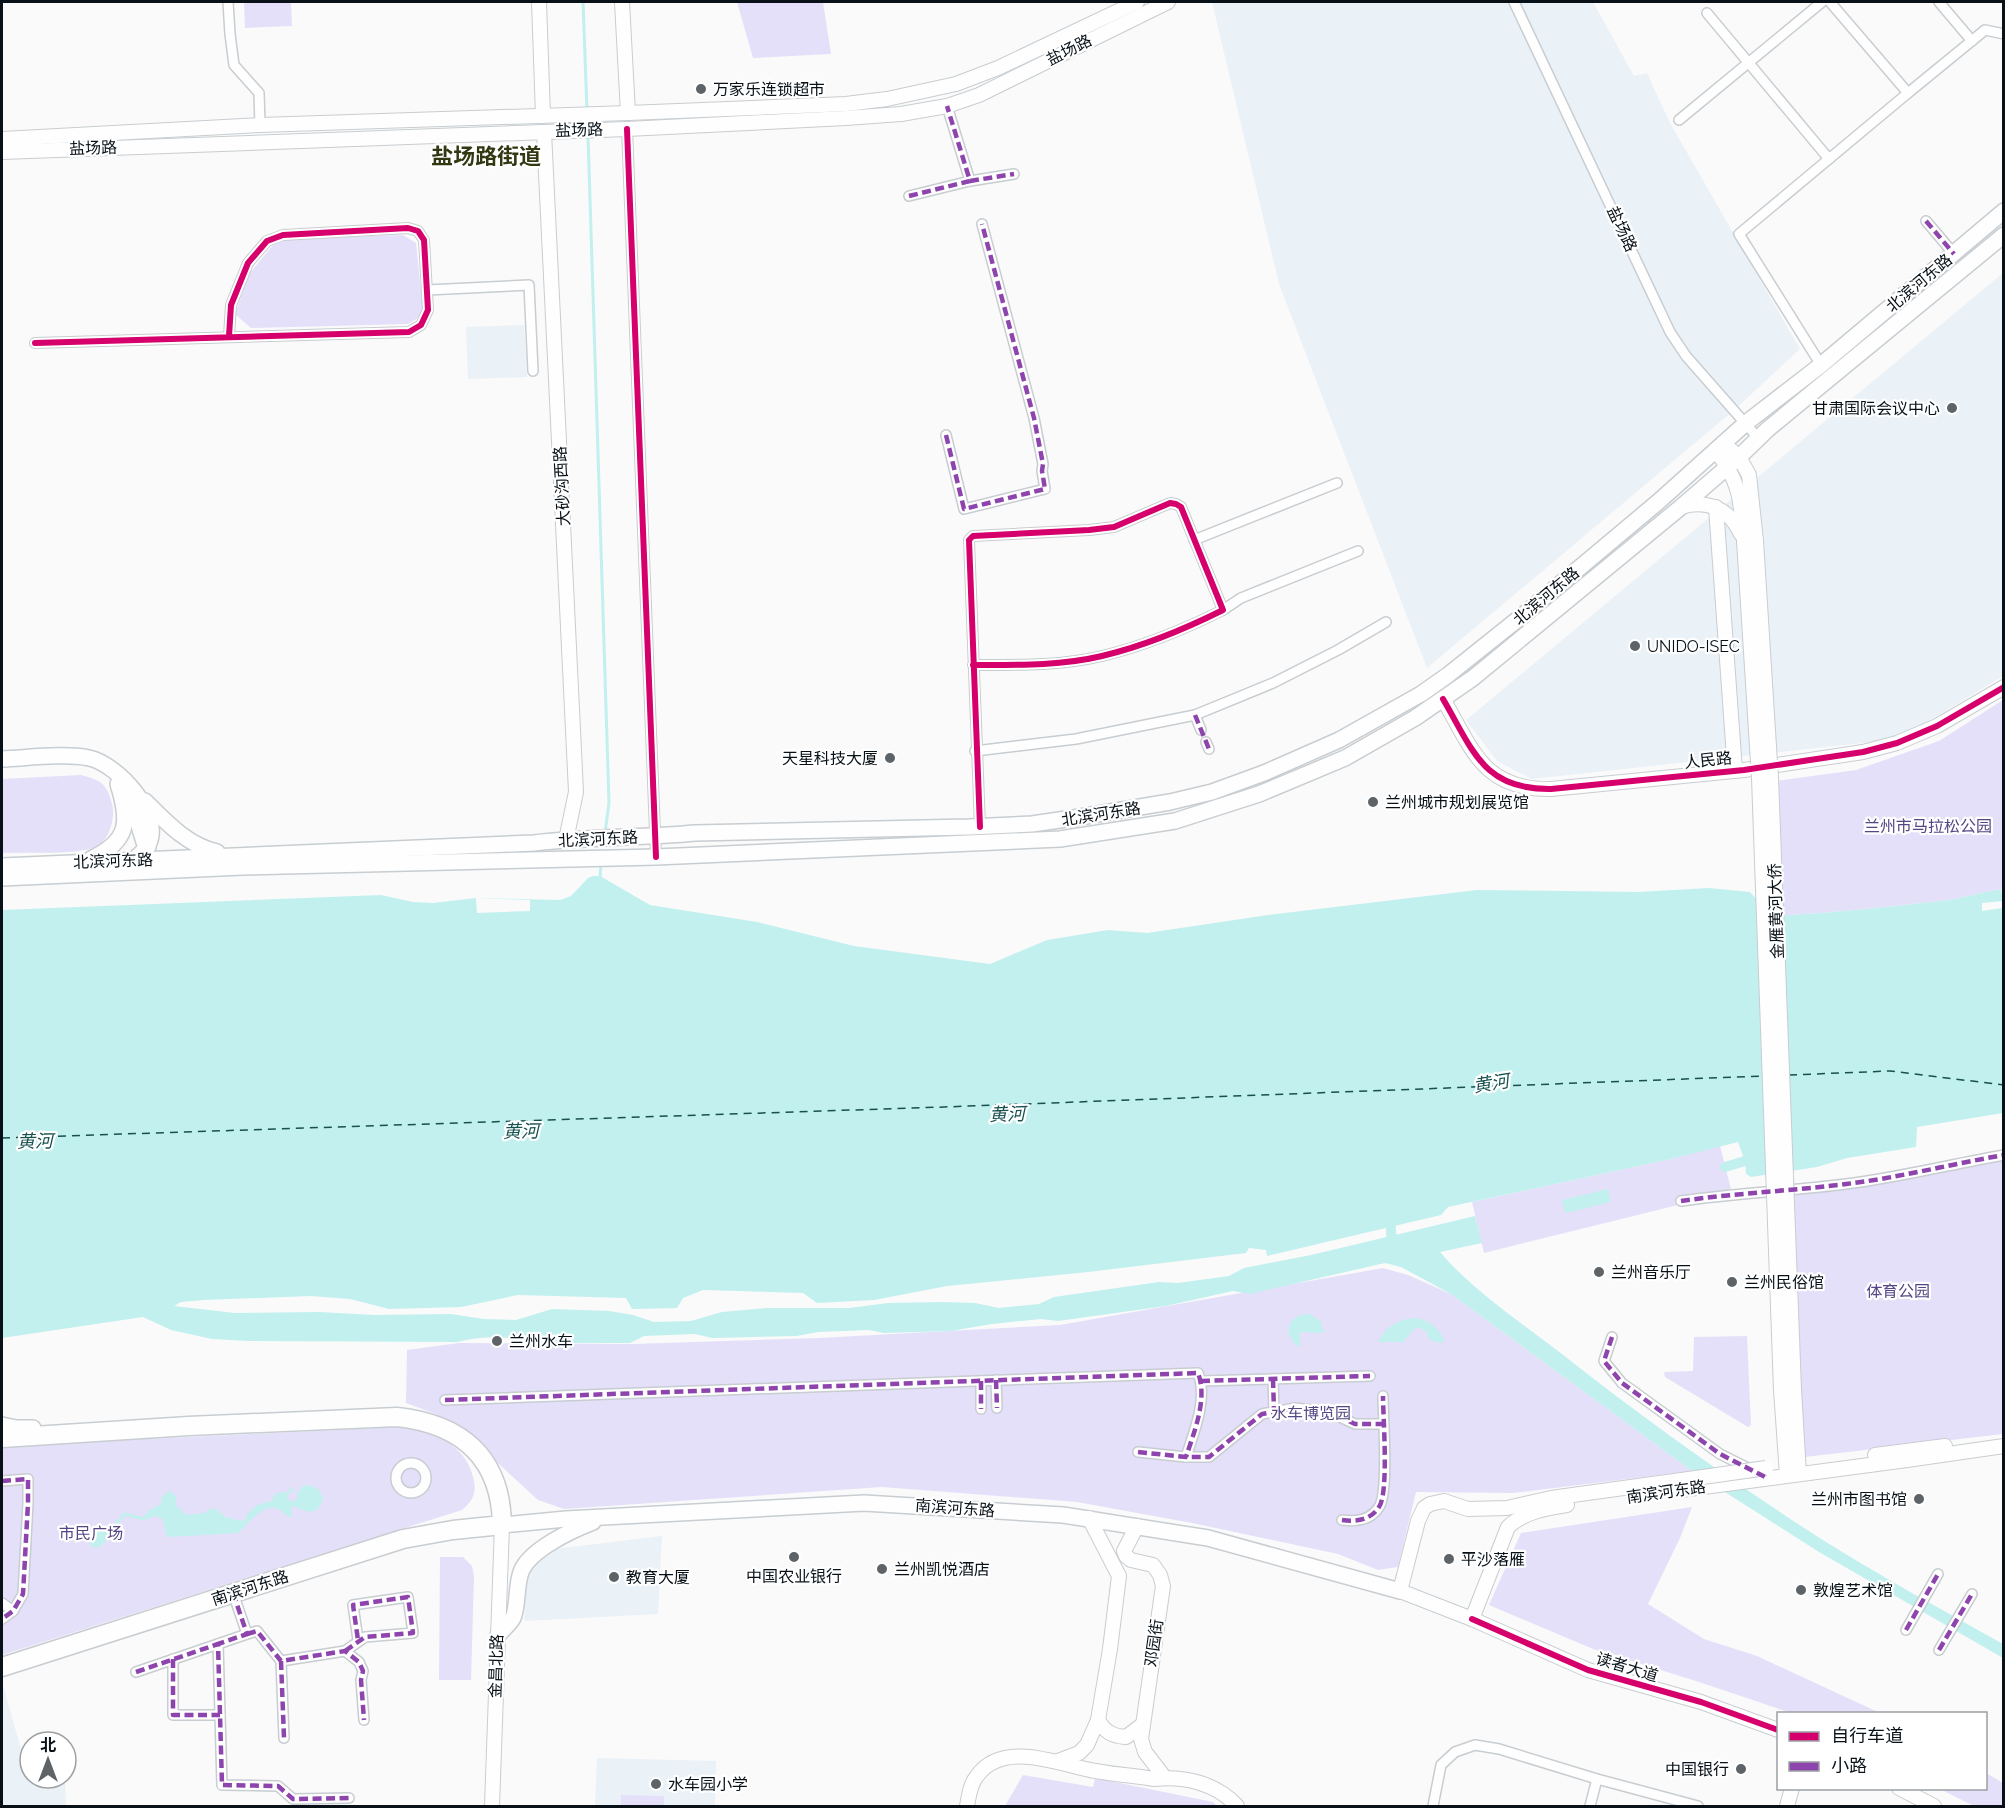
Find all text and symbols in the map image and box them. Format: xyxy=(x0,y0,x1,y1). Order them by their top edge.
street label: 盐场路 xyxy=(1043,31,1095,69)
place label: 万家乐连锁超市 xyxy=(713,80,825,99)
marker: 万家乐连锁超市 xyxy=(694,82,708,96)
street label: 盐场路 xyxy=(555,120,603,140)
street label: 盐场路 xyxy=(69,138,117,158)
district label: 盐场路街道 xyxy=(431,143,541,169)
street label: 盐场路 xyxy=(1603,203,1641,255)
street label: 北滨河东路 xyxy=(1882,250,1956,316)
place label: 甘肃国际会议中心 xyxy=(1812,399,1940,418)
marker: 甘肃国际会议中心 xyxy=(1945,401,1959,415)
street label: 大砂沟西路 xyxy=(550,446,574,526)
street label: 北滨河东路 xyxy=(1509,563,1583,629)
place label: UNIDO-ISEC xyxy=(1647,637,1740,656)
marker: UNIDO-ISEC xyxy=(1628,639,1642,653)
street label: 人民路 xyxy=(1683,748,1733,772)
place label: 天星科技大厦 xyxy=(782,749,878,768)
marker: 天星科技大厦 xyxy=(883,751,897,765)
place label: 兰州城市规划展览馆 xyxy=(1385,793,1529,812)
marker: 兰州城市规划展览馆 xyxy=(1366,795,1380,809)
street label: 北滨河东路 xyxy=(1060,798,1142,830)
park label: 兰州市马拉松公园 xyxy=(1864,817,1992,836)
street label: 北滨河东路 xyxy=(558,827,638,851)
street label: 北滨河东路 xyxy=(73,850,153,872)
street label: 金雁黄河大侨 xyxy=(1765,863,1787,959)
water label: 黄河 xyxy=(1472,1069,1513,1096)
water label: 黄河 xyxy=(989,1103,1028,1125)
water label: 黄河 xyxy=(503,1120,542,1142)
water label: 黄河 xyxy=(17,1130,56,1152)
place label: 兰州音乐厅 xyxy=(1611,1263,1691,1282)
marker: 兰州音乐厅 xyxy=(1592,1265,1606,1279)
place label: 兰州民俗馆 xyxy=(1744,1273,1824,1292)
marker: 兰州民俗馆 xyxy=(1725,1275,1739,1289)
park label: 体育公园 xyxy=(1866,1282,1930,1301)
place label: 兰州水车 xyxy=(509,1332,573,1351)
marker: 兰州水车 xyxy=(490,1334,504,1348)
park label: 水车博览园 xyxy=(1271,1404,1351,1423)
street label: 南滨河东路 xyxy=(1625,1477,1707,1507)
place label: 兰州市图书馆 xyxy=(1811,1490,1907,1509)
marker: 兰州市图书馆 xyxy=(1912,1492,1926,1506)
street label: 南滨河东路 xyxy=(914,1496,996,1520)
park label: 市民广场 xyxy=(59,1524,123,1543)
marker: 中国农业银行 xyxy=(787,1550,801,1564)
place label: 平沙落雁 xyxy=(1461,1550,1525,1569)
marker: 平沙落雁 xyxy=(1442,1552,1456,1566)
place label: 兰州凯悦酒店 xyxy=(894,1560,990,1579)
marker: 兰州凯悦酒店 xyxy=(875,1562,889,1576)
street label: 南滨河东路 xyxy=(209,1567,291,1609)
place label: 中国农业银行 xyxy=(746,1567,842,1586)
place label: 教育大厦 xyxy=(626,1568,690,1587)
marker: 教育大厦 xyxy=(607,1570,621,1584)
place label: 敦煌艺术馆 xyxy=(1813,1581,1893,1600)
marker: 敦煌艺术馆 xyxy=(1794,1583,1808,1597)
street label: 邓园街 xyxy=(1141,1618,1167,1668)
street label: 金昌北路 xyxy=(485,1634,507,1698)
street label: 读者大道 xyxy=(1594,1649,1660,1685)
legend xyxy=(1777,1712,1987,1790)
text: 自行车道 xyxy=(1831,1725,1903,1746)
north arrow xyxy=(18,1730,78,1790)
text: 北 xyxy=(40,1736,56,1755)
text: 小路 xyxy=(1831,1755,1867,1776)
place label: 中国银行 xyxy=(1665,1760,1729,1779)
marker: 中国银行 xyxy=(1734,1762,1748,1776)
place label: 水车园小学 xyxy=(668,1775,748,1794)
marker: 水车园小学 xyxy=(649,1777,663,1791)

